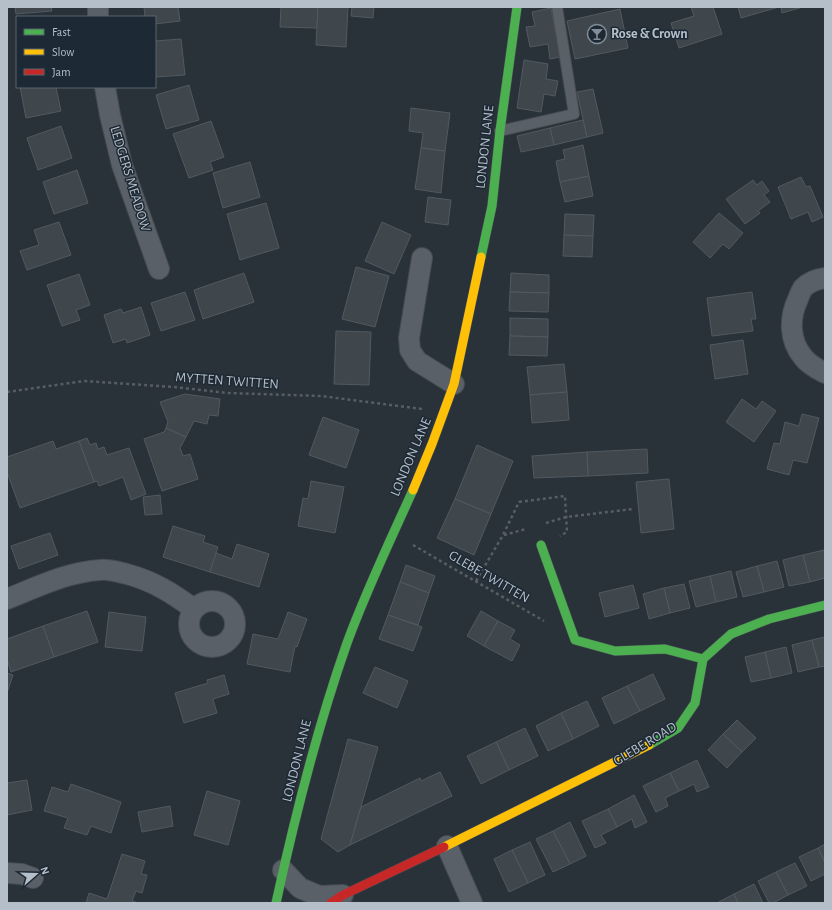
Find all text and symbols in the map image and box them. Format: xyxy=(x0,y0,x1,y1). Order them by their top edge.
legend xyxy=(16,16,156,88)
bar icon: Rose & Crown xyxy=(586,23,608,45)
text: Fast xyxy=(52,26,71,38)
place label: Rose & Crown xyxy=(611,27,688,41)
text: Slow xyxy=(52,46,74,58)
text: Jam xyxy=(52,66,71,78)
street label: LONDON LANE xyxy=(474,104,496,189)
street label: LEDGERS MEADOW xyxy=(107,125,153,234)
street label: MYTTEN TWITTEN xyxy=(175,370,279,392)
street label: LONDON LANE xyxy=(388,415,434,498)
street label: GLEBE TWITTEN xyxy=(446,548,532,606)
street label: LONDON LANE xyxy=(280,718,314,803)
street label: GLEBE ROAD xyxy=(611,720,679,768)
north arrow xyxy=(16,854,56,894)
text: N xyxy=(38,865,51,876)

